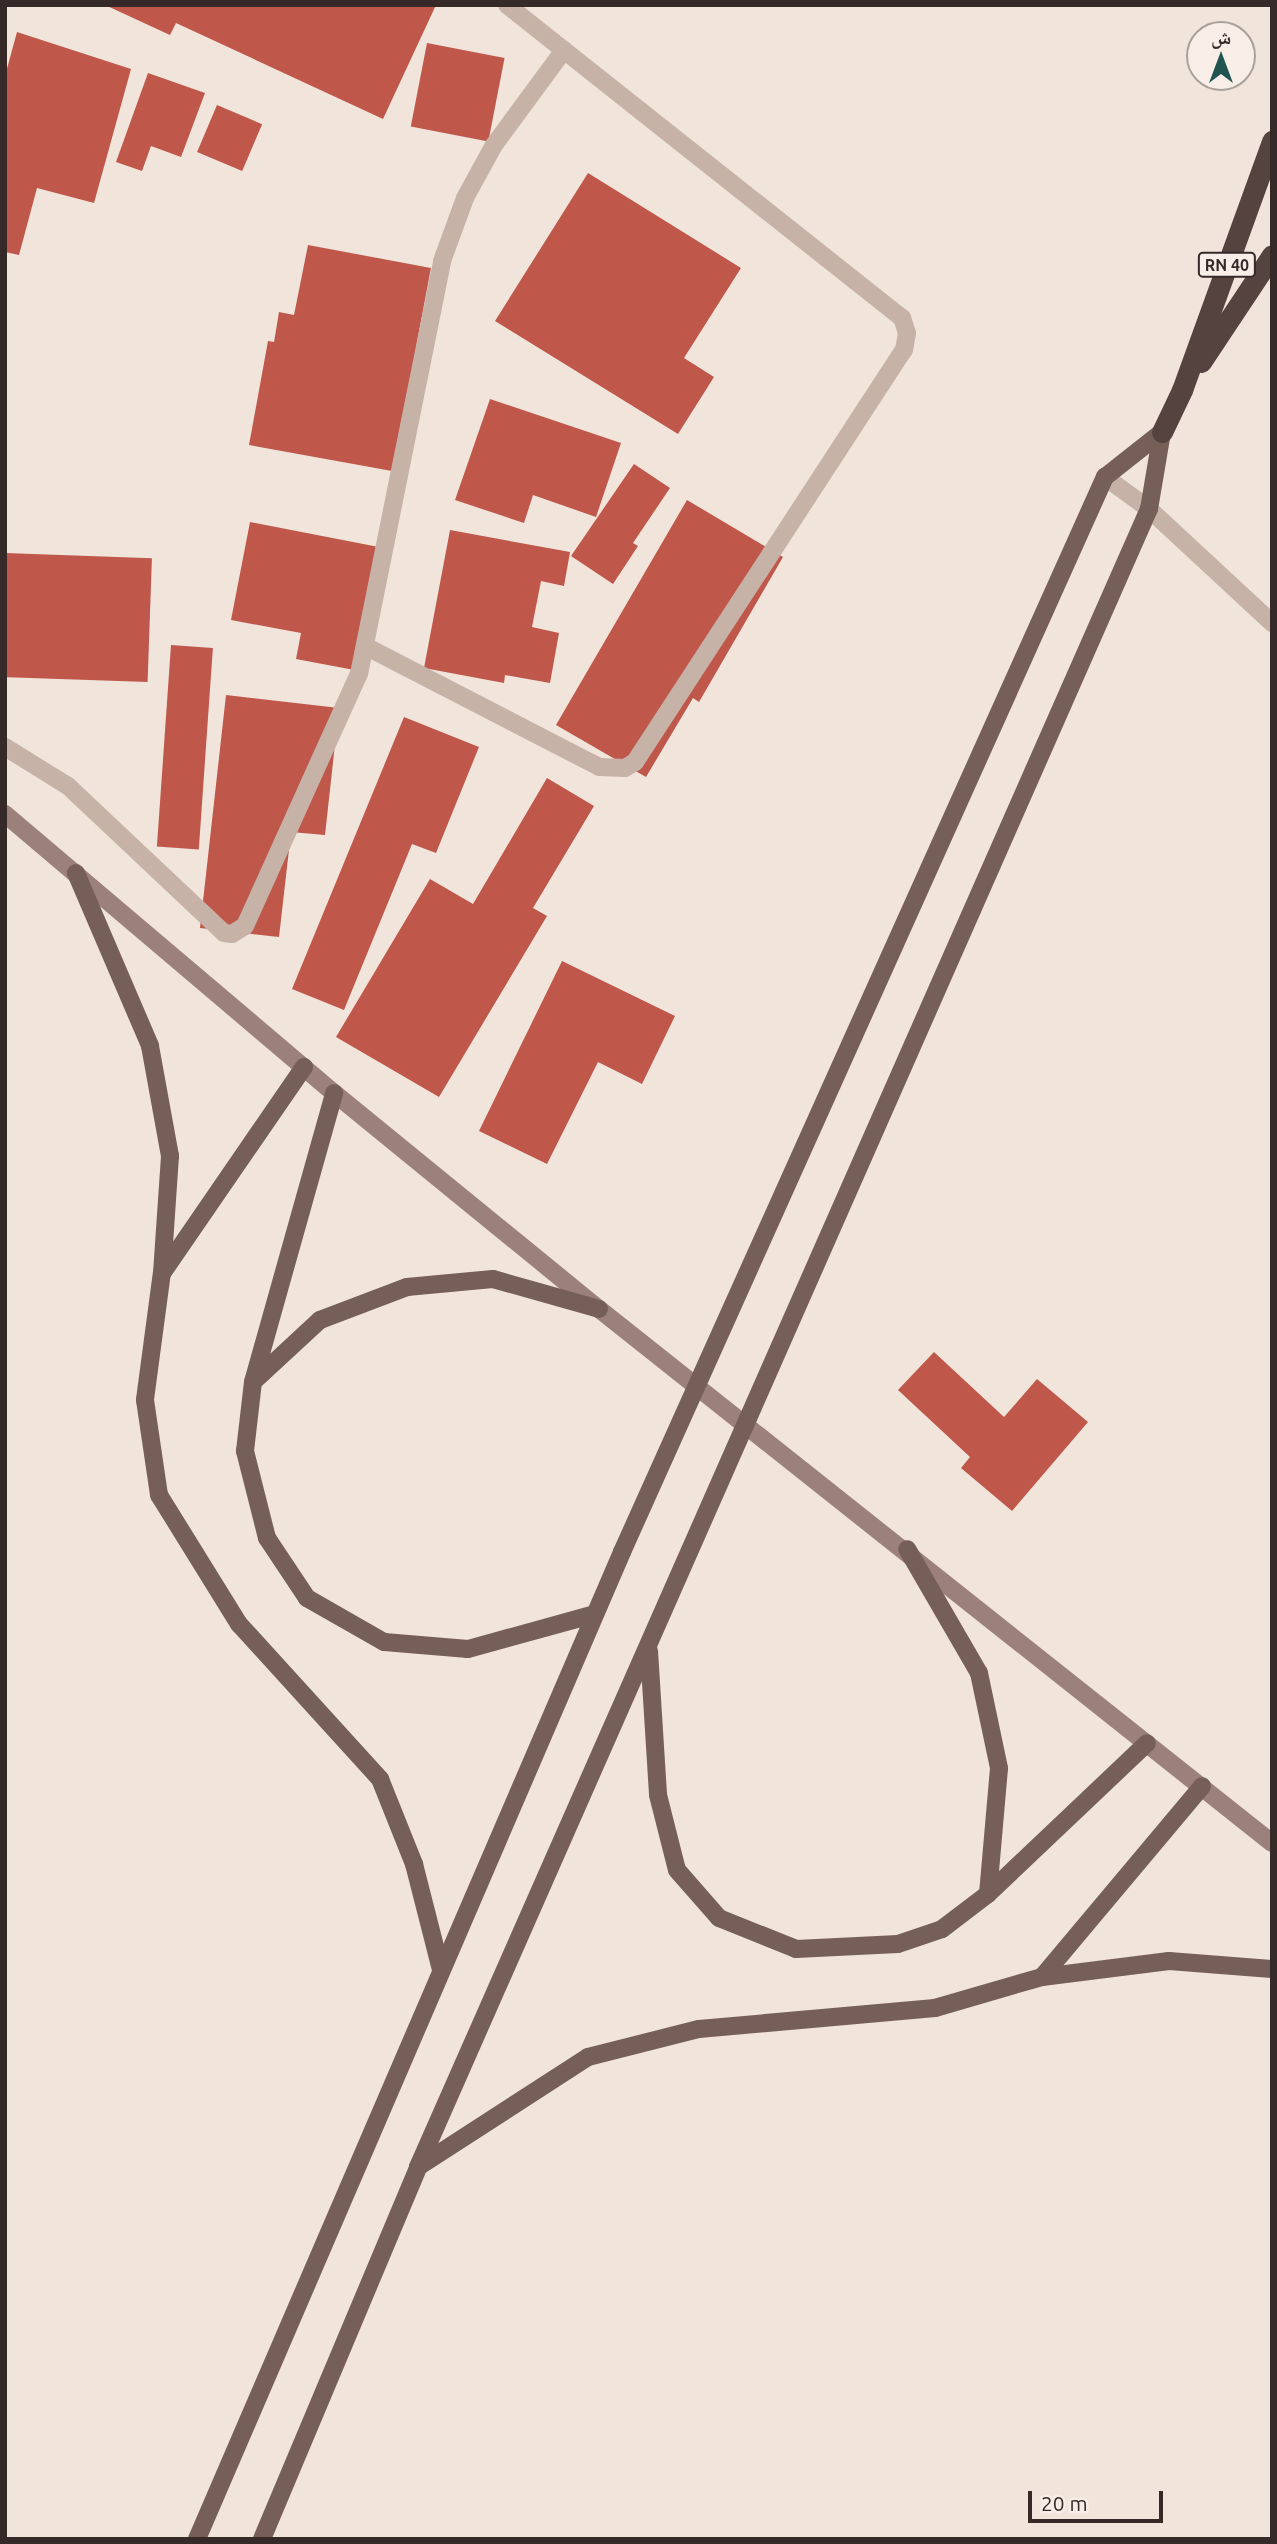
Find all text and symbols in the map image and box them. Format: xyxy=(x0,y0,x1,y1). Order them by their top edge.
north arrow xyxy=(1186,21,1256,91)
text: ش xyxy=(1211,26,1231,48)
road number: RN 40 xyxy=(1197,252,1257,278)
scale bar xyxy=(1032,2478,1167,2522)
text: 20 m xyxy=(1041,2491,1088,2515)

